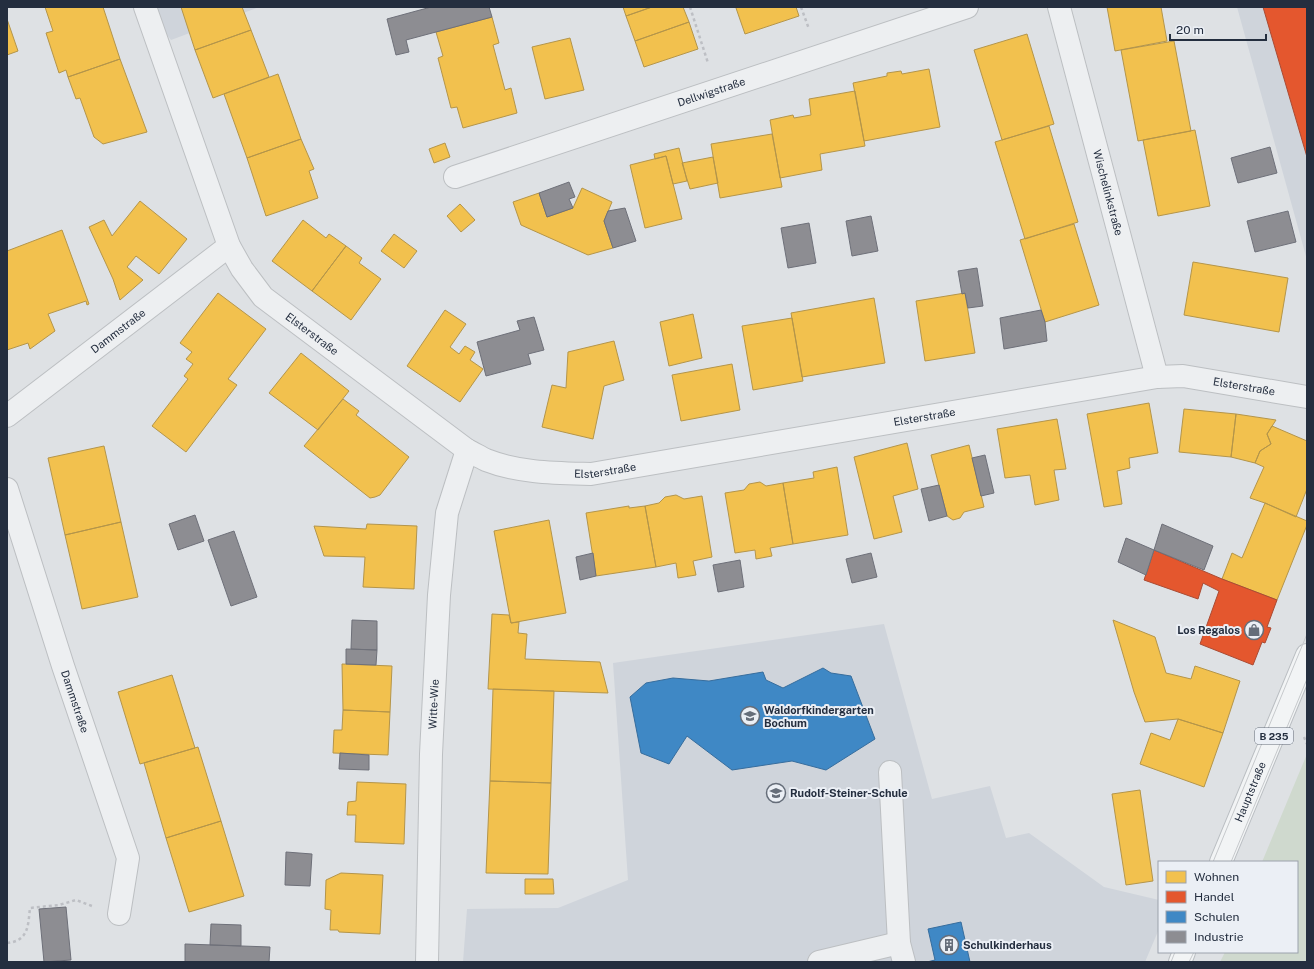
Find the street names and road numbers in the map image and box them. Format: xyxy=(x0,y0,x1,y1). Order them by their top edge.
street label: Dellwigstraße xyxy=(676,75,747,109)
street label: Wischelinkstraße xyxy=(1091,148,1125,237)
street label: Dammstraße xyxy=(89,306,148,356)
street label: Elsterstraße xyxy=(283,310,341,357)
street label: Elsterstraße xyxy=(1212,375,1276,397)
street label: Elsterstraße xyxy=(893,406,956,428)
street label: Elsterstraße xyxy=(574,460,637,480)
street label: Dammstraße xyxy=(59,668,91,734)
street label: Witte-Wie xyxy=(426,679,441,729)
road number: B 235 xyxy=(1255,728,1293,744)
street label: Hauptstraße xyxy=(1232,760,1268,824)

